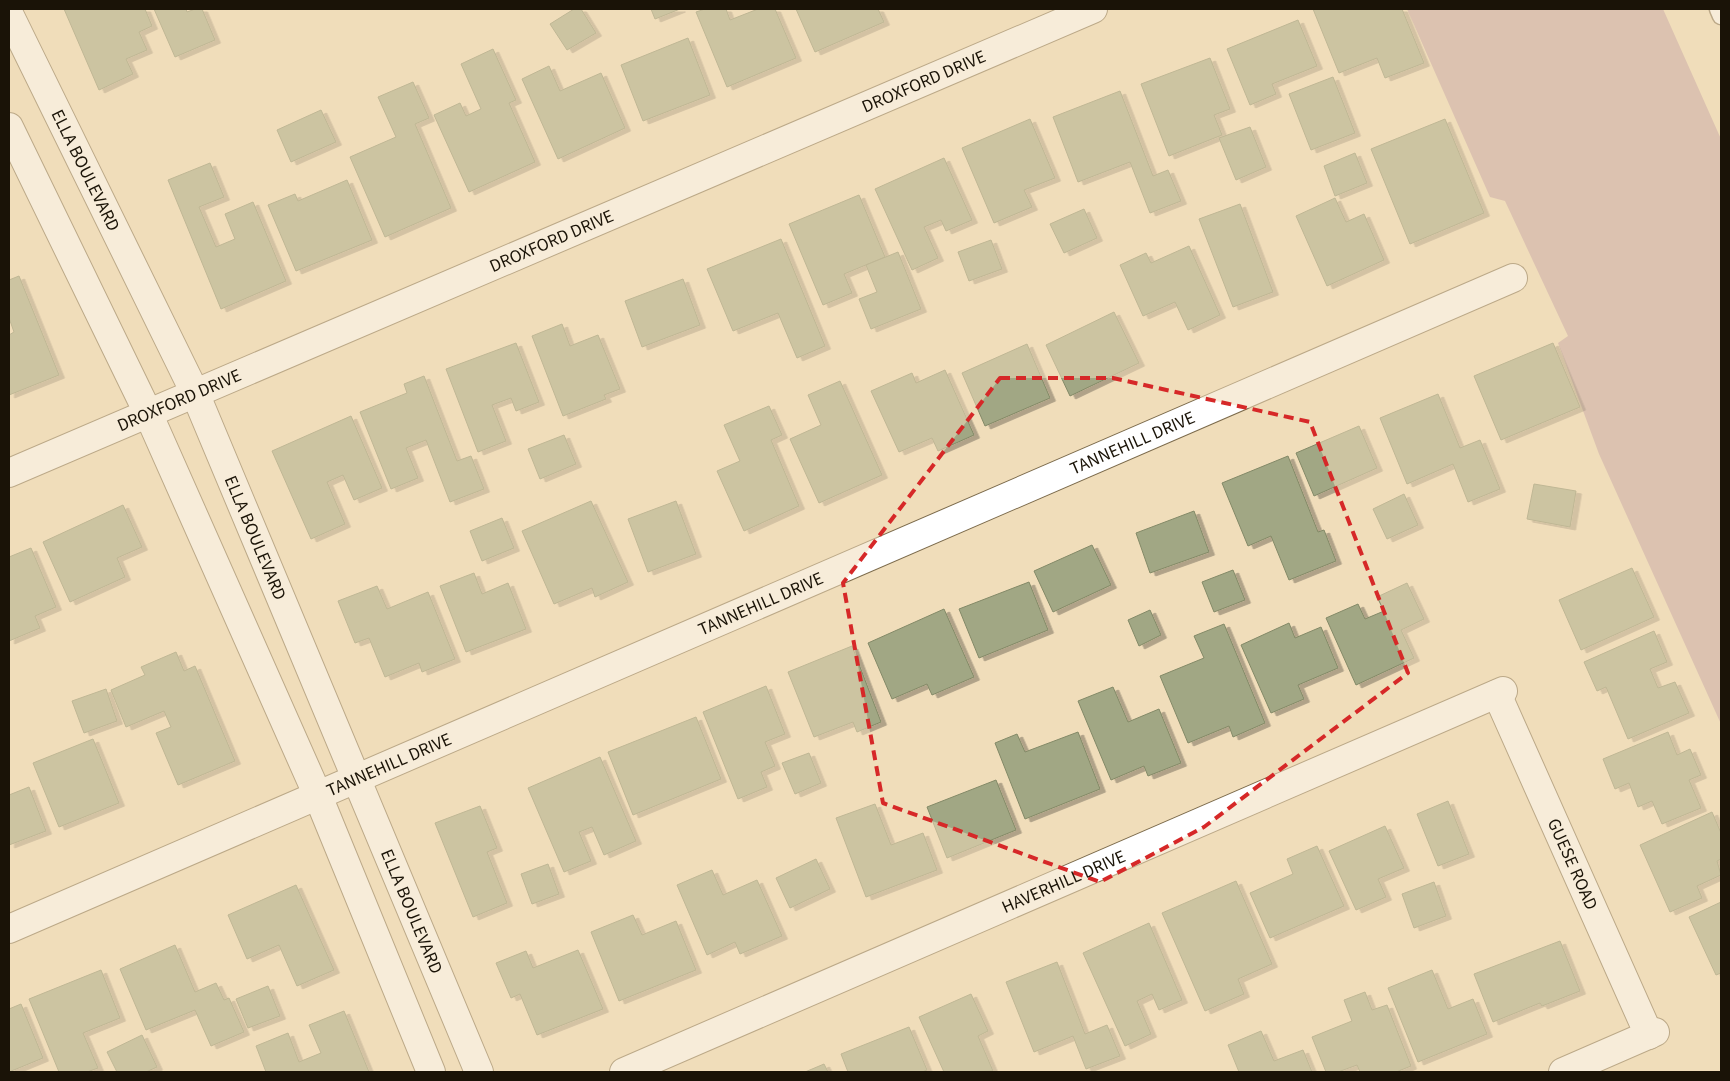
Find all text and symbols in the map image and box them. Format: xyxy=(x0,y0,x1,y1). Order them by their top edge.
street label: DROXFORD DRIVE xyxy=(858,44,990,119)
street label: ELLA BOULEVARD xyxy=(45,105,126,235)
street label: DROXFORD DRIVE xyxy=(486,203,617,278)
street label: DROXFORD DRIVE xyxy=(113,363,245,438)
street label: TANNEHILL DRIVE xyxy=(1066,405,1199,481)
street label: ELLA BOULEVARD xyxy=(218,472,293,604)
street label: TANNEHILL DRIVE xyxy=(694,566,827,642)
street label: TANNEHILL DRIVE xyxy=(322,726,455,803)
street label: GUESE ROAD xyxy=(1541,814,1604,914)
street label: HAVERHILL DRIVE xyxy=(998,844,1129,919)
street label: ELLA BOULEVARD xyxy=(375,845,449,977)

